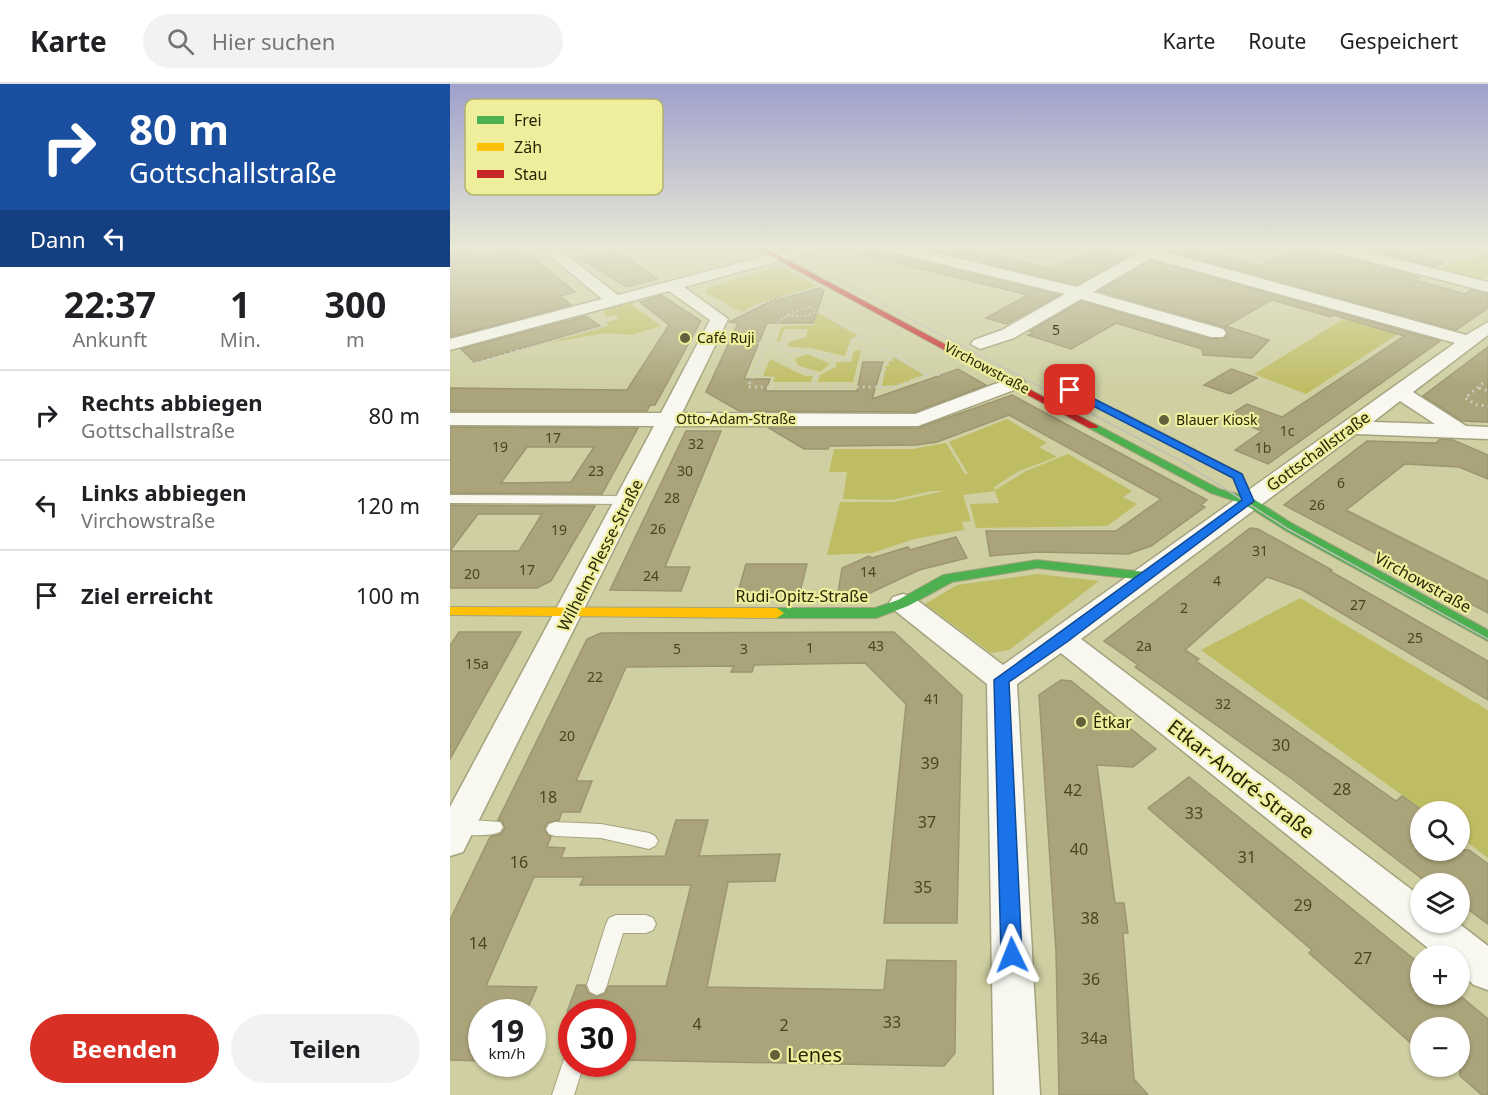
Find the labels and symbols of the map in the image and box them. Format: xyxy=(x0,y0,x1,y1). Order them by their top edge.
legend xyxy=(465,99,663,195)
text: Frei xyxy=(514,109,542,131)
text: Zäh xyxy=(514,136,542,158)
text: Stau xyxy=(514,163,547,185)
house number: 5 xyxy=(1052,320,1060,339)
place label: Café Ruji xyxy=(697,328,755,347)
marker: Café Ruji xyxy=(678,331,692,345)
street label: Virchowstraße xyxy=(941,337,1033,398)
pin xyxy=(1044,364,1095,415)
street label: Gottschallstraße xyxy=(1262,406,1374,496)
street label: Otto-Adam-Straße xyxy=(676,409,796,428)
place label: Blauer Kiosk xyxy=(1176,410,1258,429)
marker: Blauer Kiosk xyxy=(1157,413,1171,427)
house number: 1c xyxy=(1280,421,1295,440)
house number: 17 xyxy=(545,428,561,447)
house number: 32 xyxy=(688,434,704,453)
house number: 19 xyxy=(492,437,508,456)
house number: 1b xyxy=(1255,438,1271,457)
house number: 23 xyxy=(588,461,604,480)
house number: 30 xyxy=(677,461,693,480)
house number: 6 xyxy=(1337,473,1345,492)
street label: Wilhelm-Plesse-Straße xyxy=(552,475,648,635)
house number: 28 xyxy=(664,488,680,507)
house number: 26 xyxy=(1309,495,1325,514)
house number: 26 xyxy=(650,519,666,538)
house number: 19 xyxy=(551,520,567,539)
house number: 31 xyxy=(1252,541,1268,560)
street label: Virchowstraße xyxy=(1371,546,1475,618)
house number: 17 xyxy=(519,560,535,579)
house number: 14 xyxy=(860,562,876,581)
house number: 20 xyxy=(464,564,480,583)
house number: 24 xyxy=(643,566,659,585)
house number: 4 xyxy=(1213,571,1221,590)
street label: Rudi-Opitz-Straße xyxy=(736,585,868,607)
house number: 27 xyxy=(1350,595,1366,614)
house number: 2 xyxy=(1180,598,1188,617)
house number: 25 xyxy=(1407,628,1423,647)
house number: 43 xyxy=(868,636,884,655)
house number: 2a xyxy=(1136,636,1152,655)
house number: 1 xyxy=(806,638,814,657)
house number: 5 xyxy=(673,639,681,658)
house number: 3 xyxy=(740,639,748,658)
house number: 15a xyxy=(465,654,489,673)
house number: 22 xyxy=(587,667,603,686)
house number: 41 xyxy=(924,689,940,708)
house number: 32 xyxy=(1215,694,1231,713)
place label: Êtkar xyxy=(1093,711,1132,733)
street label: Etkar-André-Straße xyxy=(1162,713,1320,844)
marker: Êtkar xyxy=(1074,715,1088,729)
house number: 20 xyxy=(559,726,575,745)
house number: 30 xyxy=(1272,734,1290,756)
house number: 39 xyxy=(921,752,939,774)
house number: 28 xyxy=(1333,778,1351,800)
house number: 42 xyxy=(1064,779,1082,801)
house number: 18 xyxy=(539,786,557,808)
house number: 33 xyxy=(1185,802,1203,824)
house number: 37 xyxy=(918,811,936,833)
house number: 40 xyxy=(1070,838,1088,860)
house number: 31 xyxy=(1238,846,1256,868)
house number: 16 xyxy=(510,851,528,873)
house number: 35 xyxy=(914,876,932,898)
house number: 29 xyxy=(1294,894,1312,916)
house number: 38 xyxy=(1081,907,1099,929)
position arrow xyxy=(980,923,1044,987)
house number: 14 xyxy=(469,932,487,954)
house number: 27 xyxy=(1354,947,1372,969)
house number: 36 xyxy=(1082,968,1100,990)
speed limit sign: 30 xyxy=(558,999,636,1077)
house number: 33 xyxy=(883,1011,901,1033)
house number: 4 xyxy=(692,1013,702,1035)
house number: 2 xyxy=(779,1014,789,1036)
house number: 34a xyxy=(1080,1027,1108,1049)
place label: Lenes xyxy=(787,1041,842,1068)
marker: Lenes xyxy=(768,1048,782,1062)

